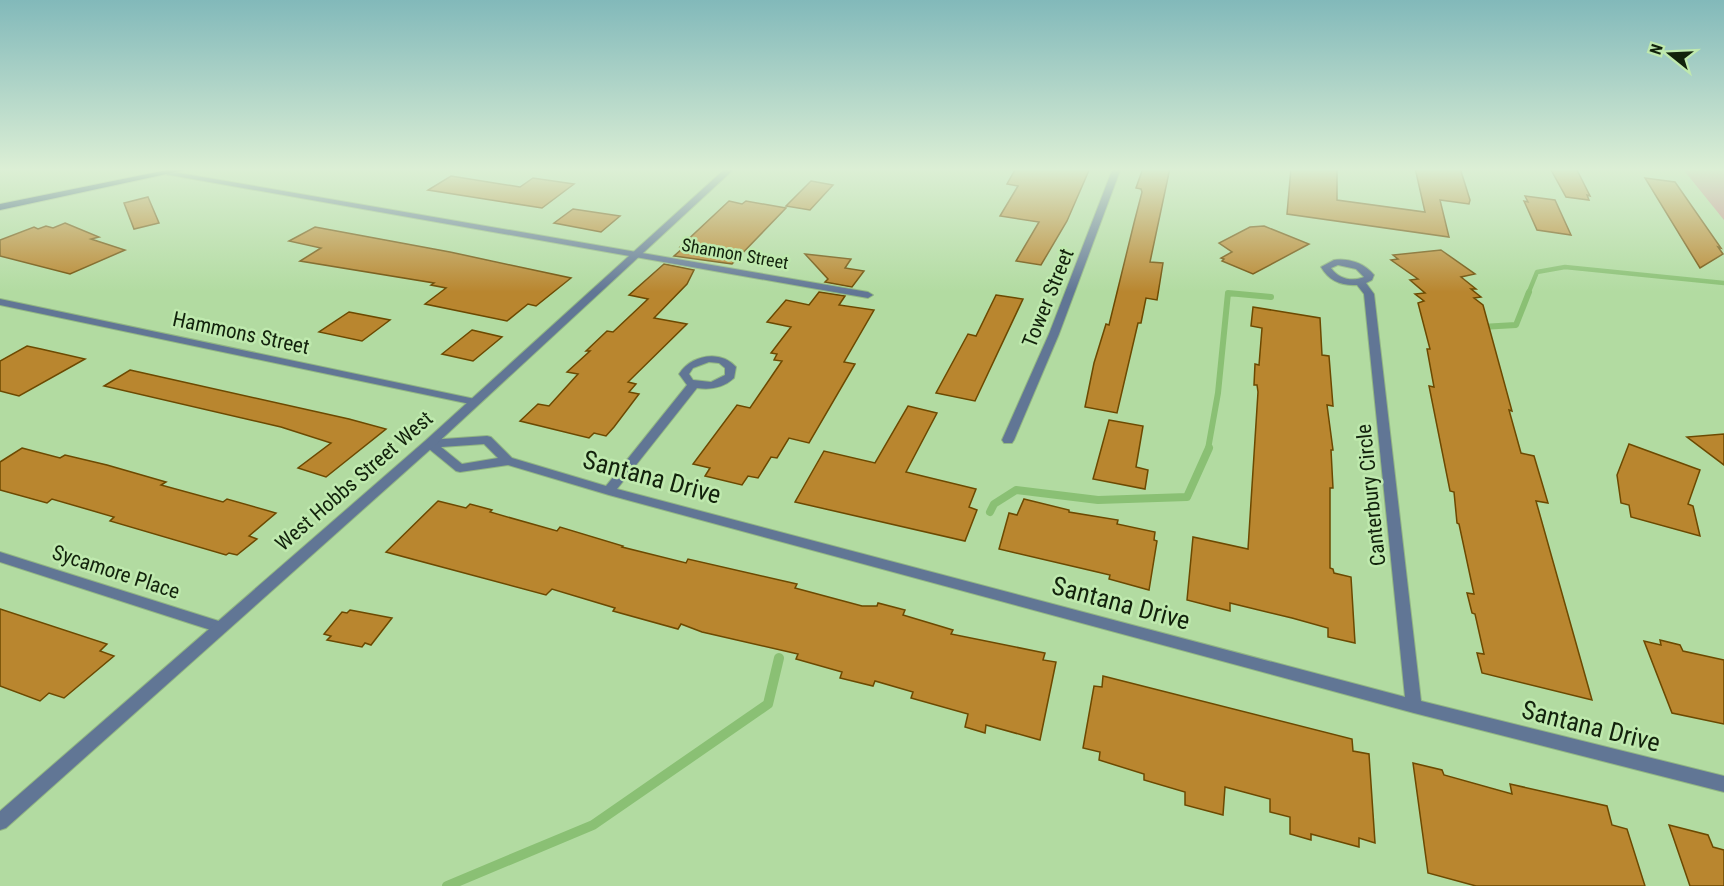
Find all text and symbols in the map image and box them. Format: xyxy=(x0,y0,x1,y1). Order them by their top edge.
north arrow xyxy=(1640,24,1700,84)
text: N xyxy=(1646,42,1667,57)
street label: Shannon Street xyxy=(680,234,790,273)
street label: Tower Street xyxy=(1017,245,1079,351)
street label: Hammons Street xyxy=(171,307,311,359)
street label: West Hobbs Street West xyxy=(271,406,437,556)
street label: Canterbury Circle xyxy=(1352,423,1390,567)
street label: Santana Drive xyxy=(580,444,724,510)
street label: Sycamore Place xyxy=(49,540,183,604)
street label: Santana Drive xyxy=(1049,570,1193,636)
street label: Santana Drive xyxy=(1519,694,1663,758)

